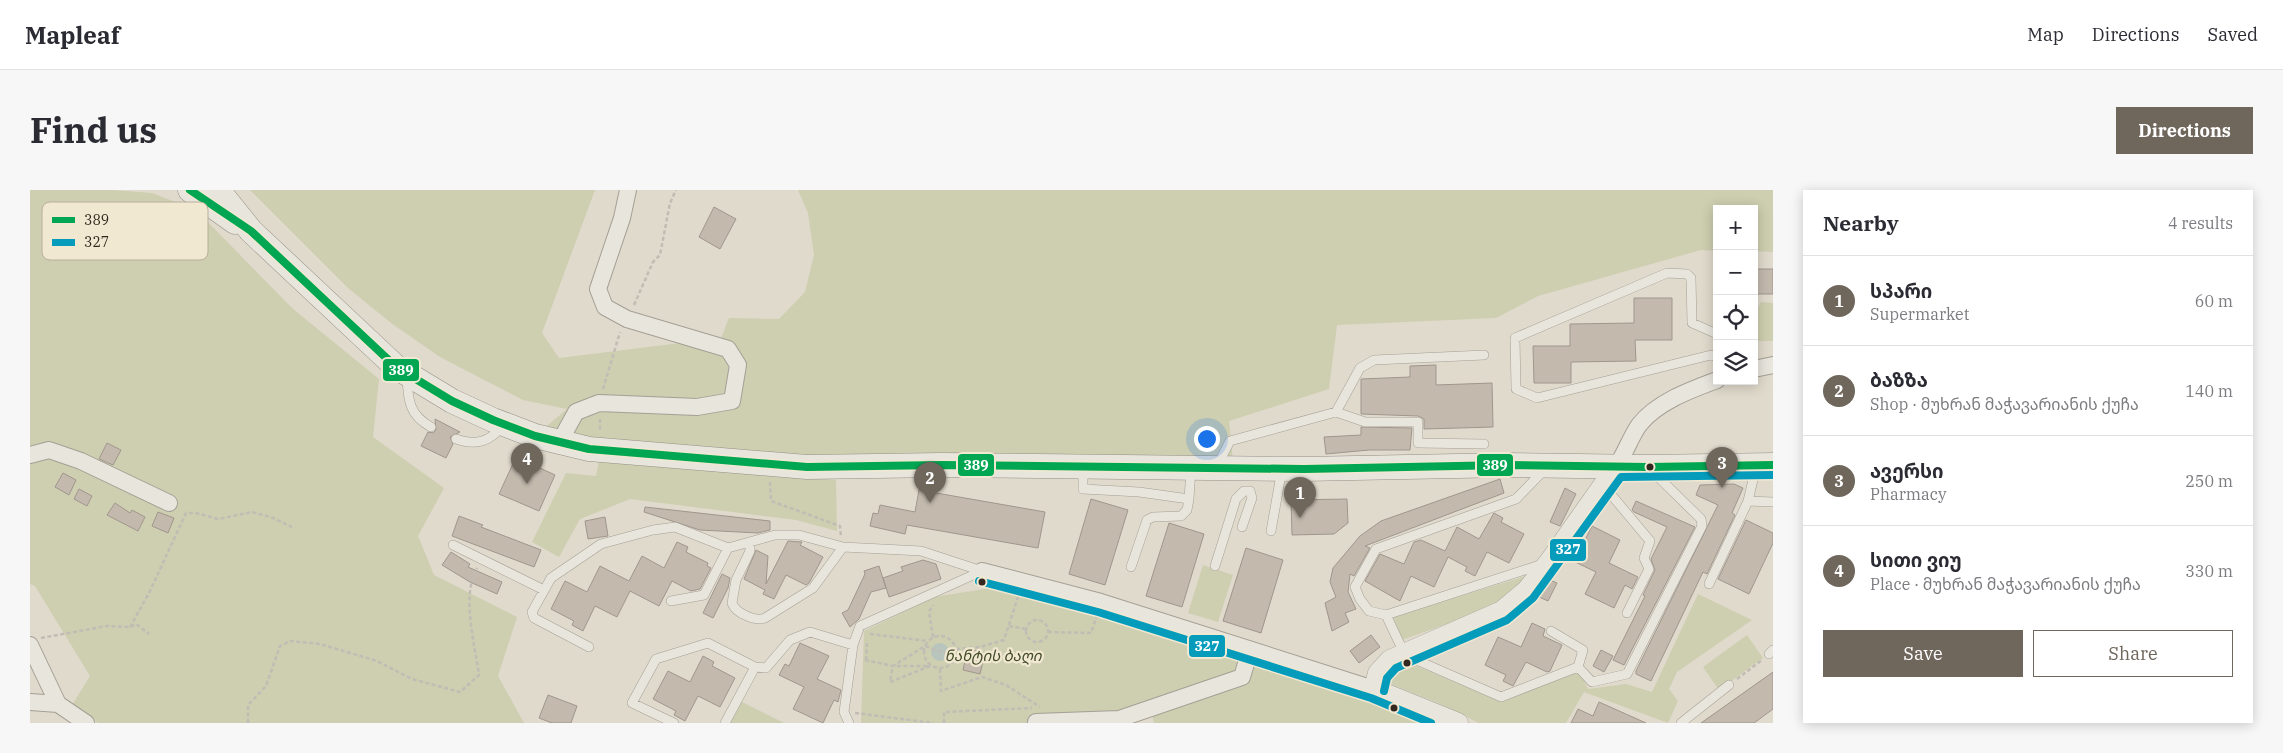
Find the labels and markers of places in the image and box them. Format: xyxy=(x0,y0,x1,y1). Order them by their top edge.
pin: 4 xyxy=(511,443,543,484)
pin: 3 xyxy=(1706,447,1738,488)
pin: 2 xyxy=(914,462,946,503)
unlabelled marker xyxy=(1645,462,1655,472)
pin: 1 xyxy=(1284,477,1316,518)
unlabelled marker xyxy=(977,577,987,587)
unlabelled marker xyxy=(1402,658,1412,668)
unlabelled marker xyxy=(1389,703,1399,713)

